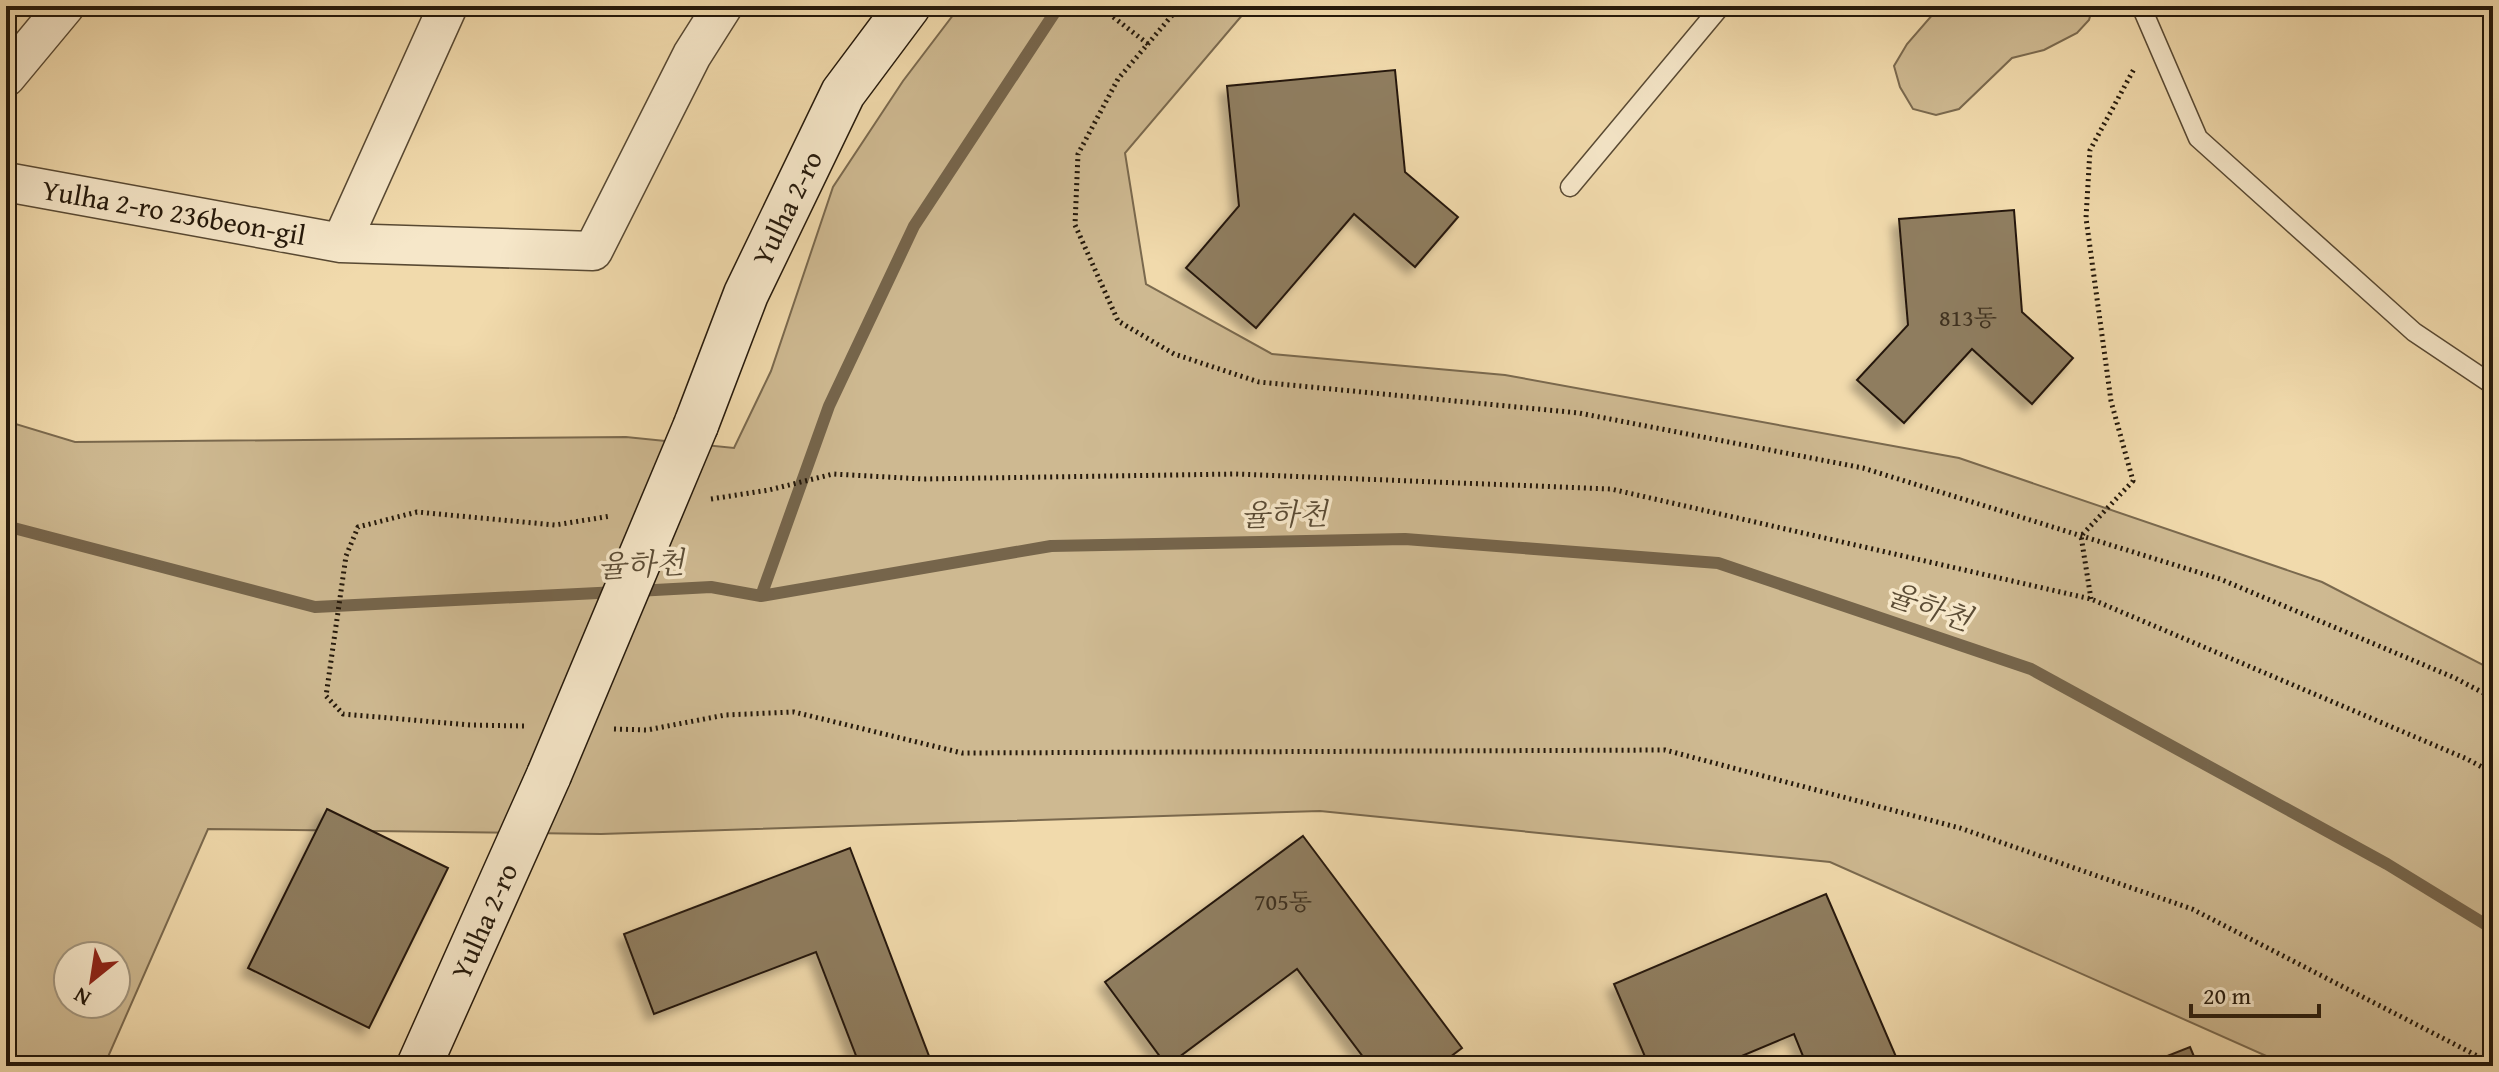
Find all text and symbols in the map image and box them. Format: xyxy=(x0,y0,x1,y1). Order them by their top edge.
street label: Yulha 2-ro xyxy=(741,143,832,272)
street label: Yulha 2-ro 236beon-gil xyxy=(39,168,309,255)
house number: 813동 xyxy=(1939,300,1997,335)
water label: 율하천 xyxy=(1240,491,1330,537)
water label: 율하천 xyxy=(596,540,688,588)
water label: 율하천 xyxy=(1881,571,1979,642)
street label: Yulha 2-ro xyxy=(440,856,527,986)
house number: 705동 xyxy=(1254,884,1312,919)
north arrow xyxy=(52,940,132,1020)
scale bar xyxy=(2191,968,2319,1018)
text: 20 m xyxy=(2203,978,2251,1013)
text: N xyxy=(67,980,96,1015)

